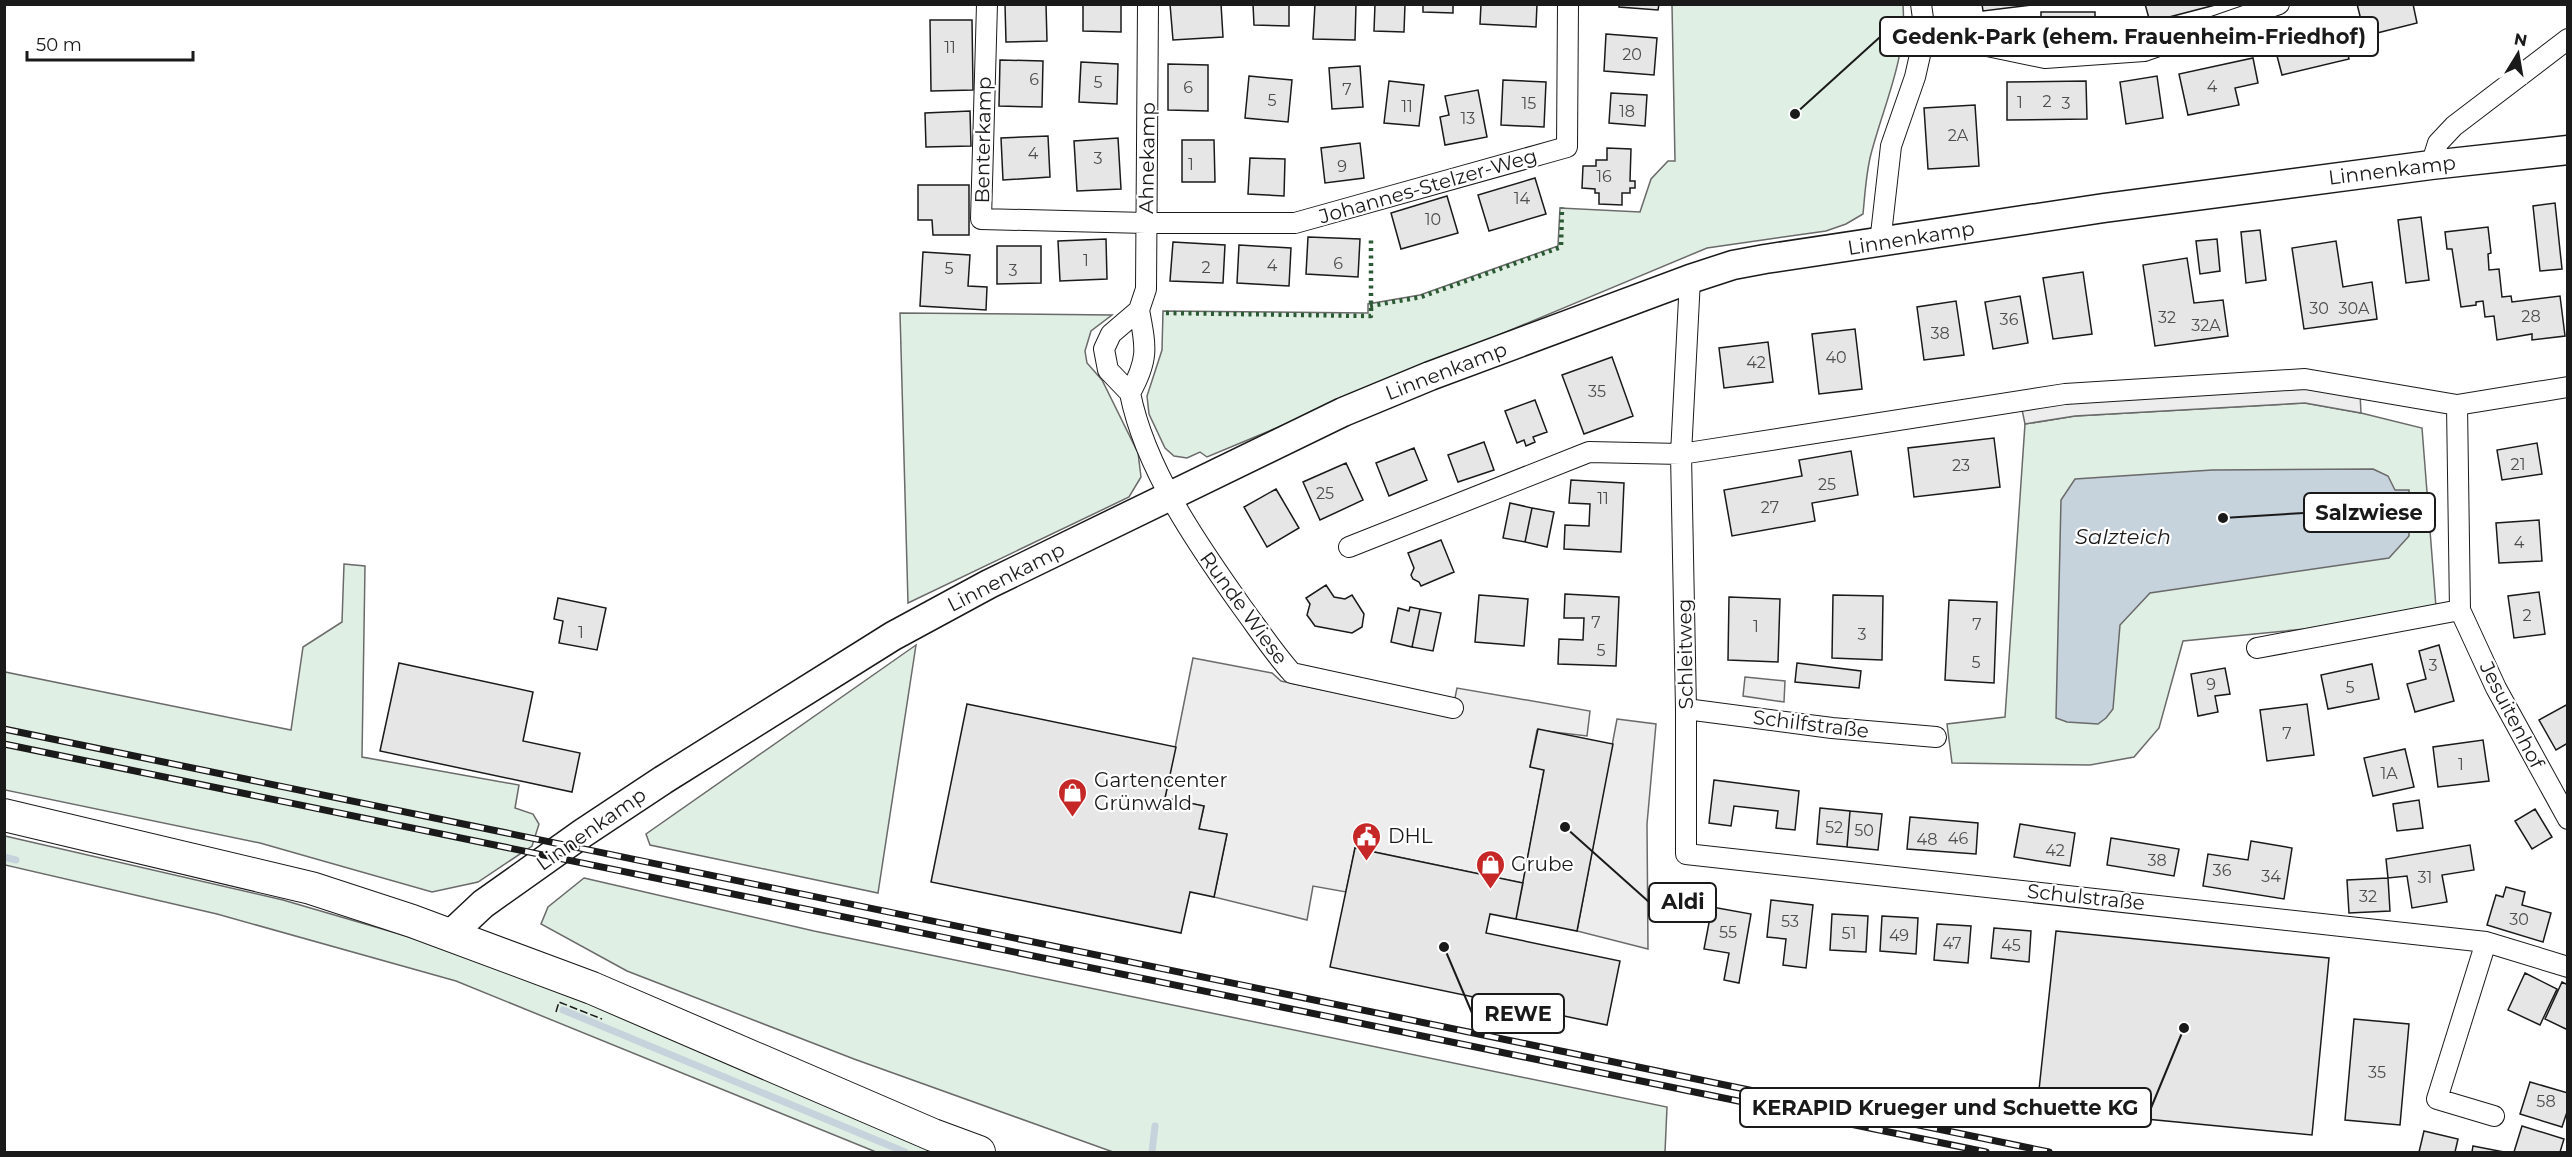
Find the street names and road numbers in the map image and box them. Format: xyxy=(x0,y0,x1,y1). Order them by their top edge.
street label: Benterkamp xyxy=(970,76,996,204)
street label: Ahnekamp xyxy=(1134,102,1160,214)
street label: Johannes-Stelzer-Weg xyxy=(1315,143,1540,229)
street label: Linnenkamp xyxy=(2327,150,2457,190)
street label: Linnenkamp xyxy=(1846,216,1976,260)
street label: Linnenkamp xyxy=(1382,337,1510,405)
street label: Linnenkamp xyxy=(943,537,1069,617)
street label: Runde Wiese xyxy=(1195,547,1293,669)
street label: Schleitweg xyxy=(1672,599,1698,709)
street label: Jesuitenhof xyxy=(2474,657,2550,774)
street label: Schilfstraße xyxy=(1752,705,1870,743)
street label: Linnenkamp xyxy=(532,782,650,876)
street label: Schulstraße xyxy=(2026,879,2146,915)

